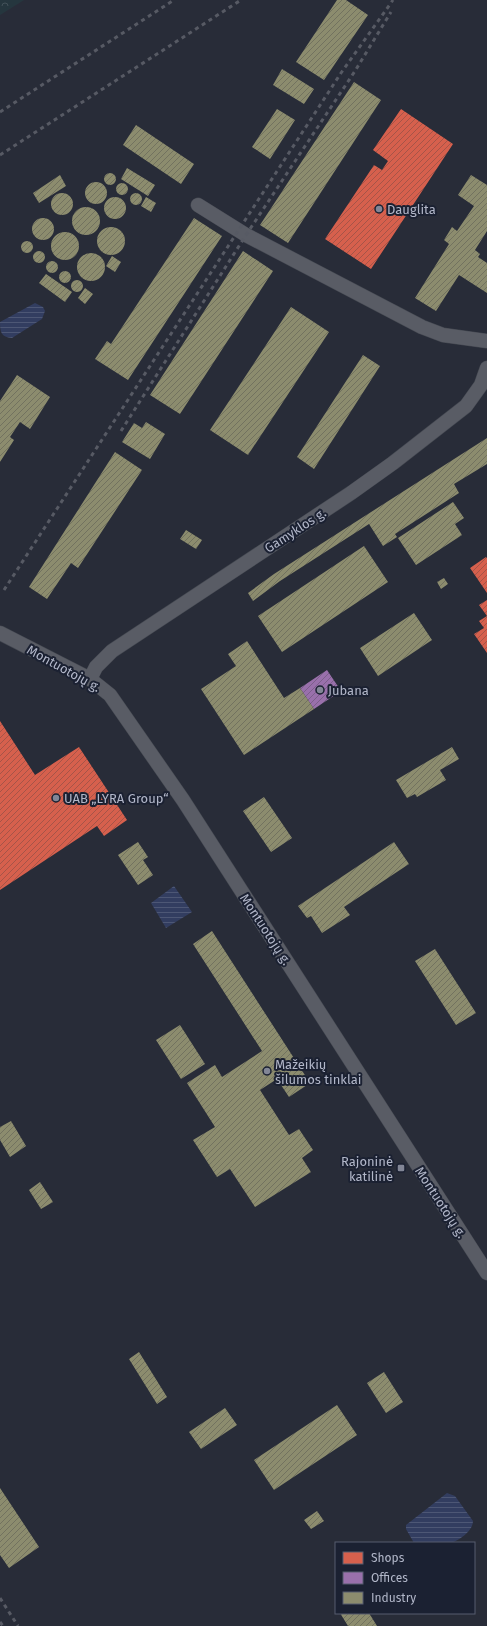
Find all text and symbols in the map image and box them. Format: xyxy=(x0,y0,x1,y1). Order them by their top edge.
place label: Dauglita xyxy=(387,202,436,217)
marker: Dauglita xyxy=(374,204,384,214)
street label: Gamyklos g. xyxy=(262,505,329,556)
street label: Montuotojų g. xyxy=(24,642,103,695)
place label: Jubana xyxy=(328,683,369,698)
marker: Jubana xyxy=(315,685,325,695)
place label: UAB „LYRA Group“ xyxy=(64,791,169,806)
marker: UAB „LYRA Group“ xyxy=(51,793,61,803)
street label: Montuotojų g. xyxy=(237,891,294,968)
place label: Mažeikių šilumos tinklai xyxy=(275,1057,361,1087)
marker: Mažeikių šilumos tinklai xyxy=(262,1066,272,1076)
place label: Rajoninė katilinė xyxy=(341,1154,393,1184)
marker: Rajoninė katilinė xyxy=(396,1163,406,1173)
street label: Montuotojų g. xyxy=(412,1164,469,1241)
legend xyxy=(335,1542,475,1614)
text: Shops xyxy=(371,1551,405,1565)
text: Offices xyxy=(371,1571,408,1585)
text: Industry xyxy=(371,1591,416,1605)

